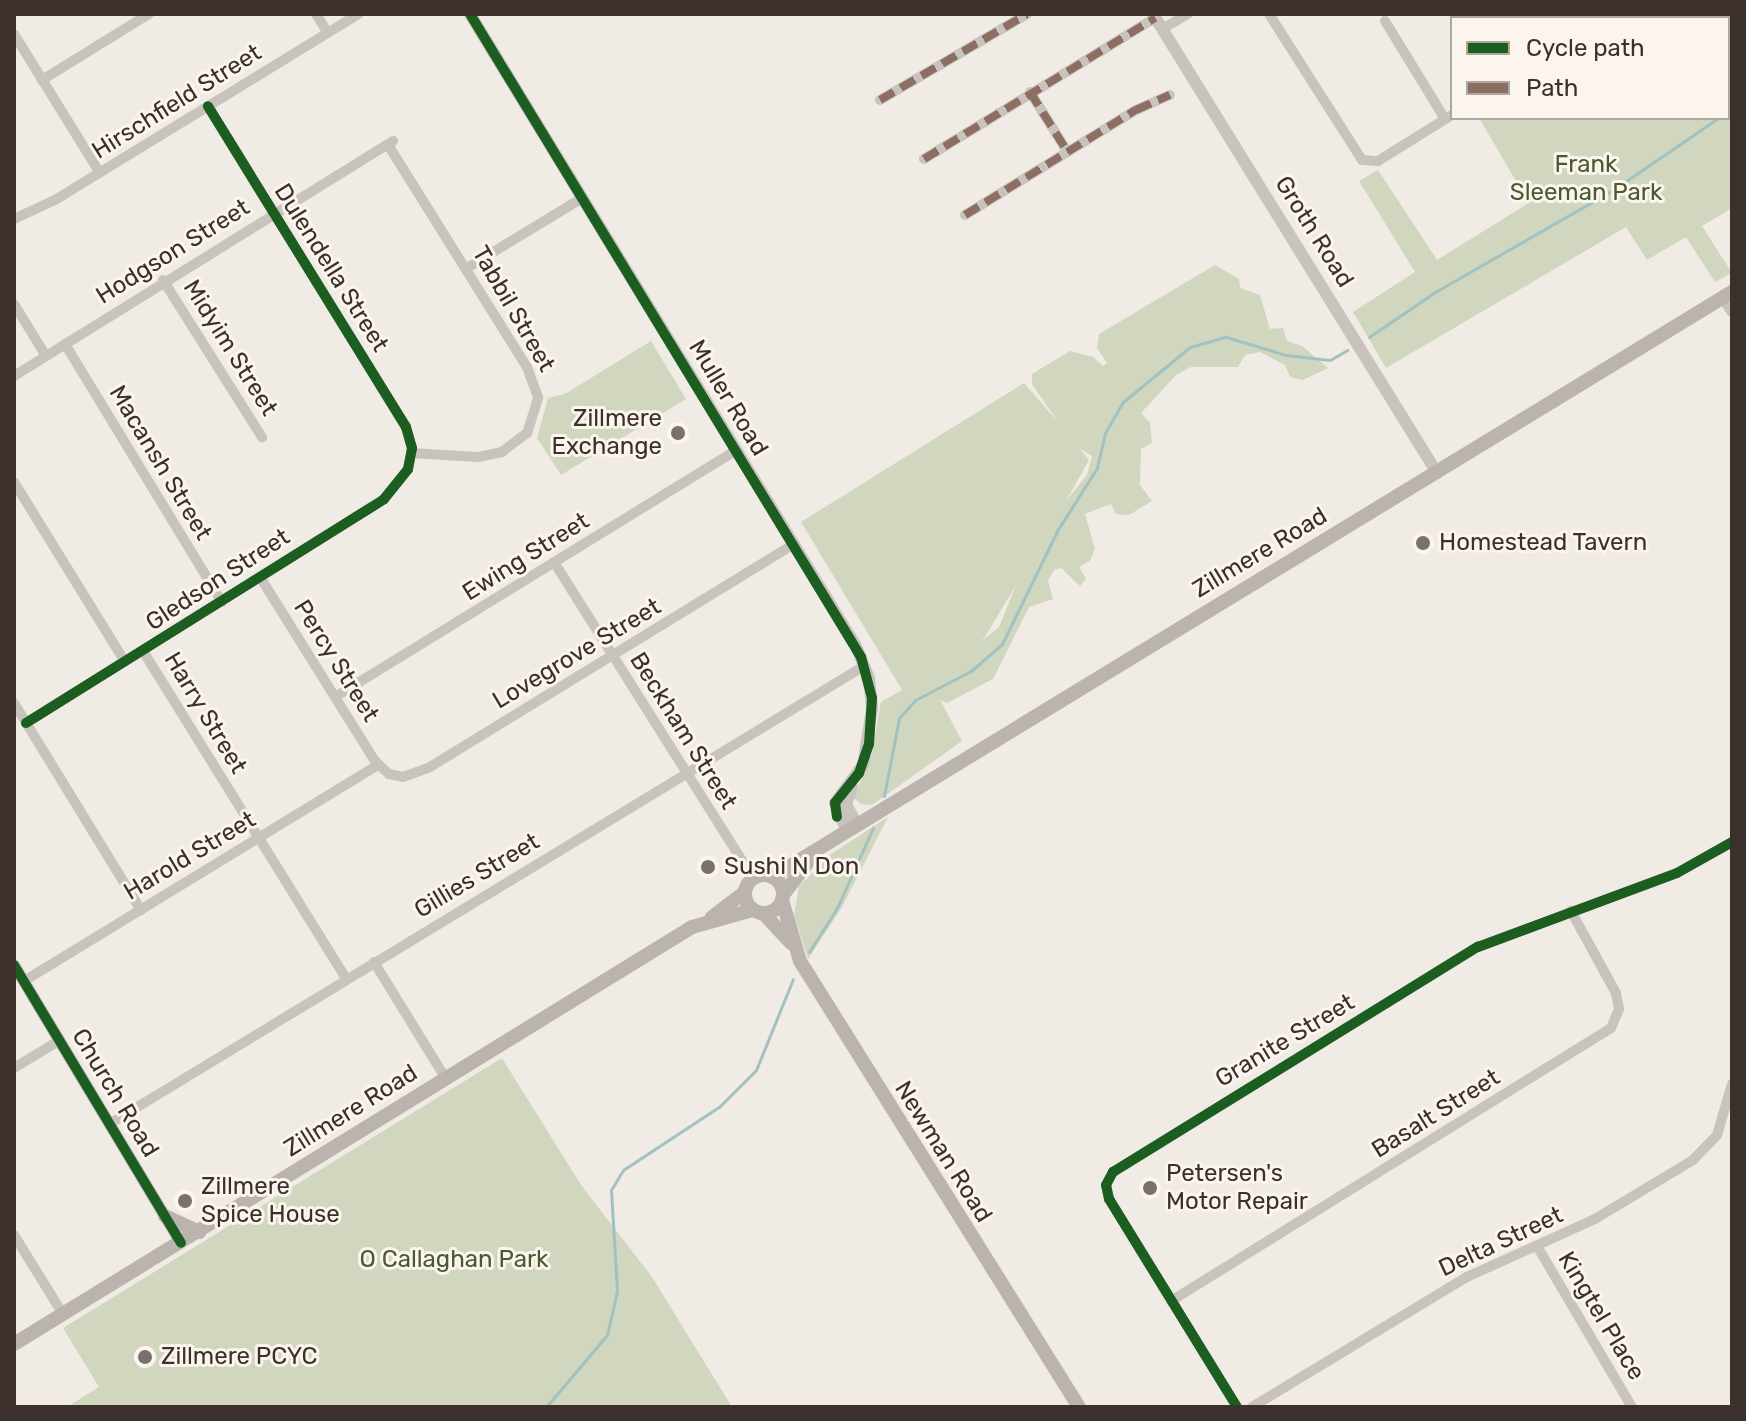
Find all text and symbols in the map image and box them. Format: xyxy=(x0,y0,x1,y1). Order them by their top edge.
legend xyxy=(1450,16,1730,120)
text: Cycle path xyxy=(1526,34,1645,62)
street label: Hirschfield Street xyxy=(87,38,267,166)
text: Path xyxy=(1526,74,1578,102)
park label: Frank Sleeman Park xyxy=(1510,151,1662,207)
street label: Groth Road xyxy=(1268,171,1360,293)
street label: Dulendella Street xyxy=(268,179,394,357)
street label: Hodgson Street xyxy=(91,193,255,311)
street label: Tabbil Street xyxy=(465,241,561,377)
street label: Midyim Street xyxy=(177,275,283,421)
street label: Muller Road xyxy=(682,335,774,461)
street label: Macansh Street xyxy=(102,380,218,546)
place label: Zillmere Exchange xyxy=(551,405,662,461)
marker: Zillmere Exchange xyxy=(669,424,687,442)
street label: Zillmere Road xyxy=(1188,502,1332,604)
street label: Ewing Street xyxy=(458,507,594,607)
street label: Gledson Street xyxy=(141,523,295,637)
place label: Homestead Tavern xyxy=(1439,529,1648,557)
marker: Homestead Tavern xyxy=(1414,534,1432,552)
street label: Lovegrove Street xyxy=(488,592,666,716)
street label: Percy Street xyxy=(287,594,385,728)
street label: Harry Street xyxy=(157,647,253,779)
street label: Beckham Street xyxy=(623,647,743,815)
street label: Harold Street xyxy=(119,805,261,907)
street label: Gillies Street xyxy=(409,827,545,925)
place label: Sushi N Don xyxy=(724,853,859,881)
marker: Sushi N Don xyxy=(699,858,717,876)
street label: Granite Street xyxy=(1210,988,1360,1094)
street label: Church Road xyxy=(65,1024,165,1162)
street label: Zillmere Road xyxy=(279,1059,423,1163)
street label: Basalt Street xyxy=(1367,1063,1505,1165)
street label: Newman Road xyxy=(888,1076,998,1228)
place label: Petersen's Motor Repair xyxy=(1166,1160,1308,1216)
place label: Zillmere Spice House xyxy=(201,1173,340,1229)
marker: Petersen's Motor Repair xyxy=(1141,1179,1159,1197)
marker: Zillmere Spice House xyxy=(176,1192,194,1210)
street label: Delta Street xyxy=(1434,1201,1568,1283)
park label: O Callaghan Park xyxy=(360,1246,548,1274)
street label: Kingtel Place xyxy=(1551,1247,1651,1385)
place label: Zillmere PCYC xyxy=(161,1343,318,1371)
marker: Zillmere PCYC xyxy=(136,1348,154,1366)

